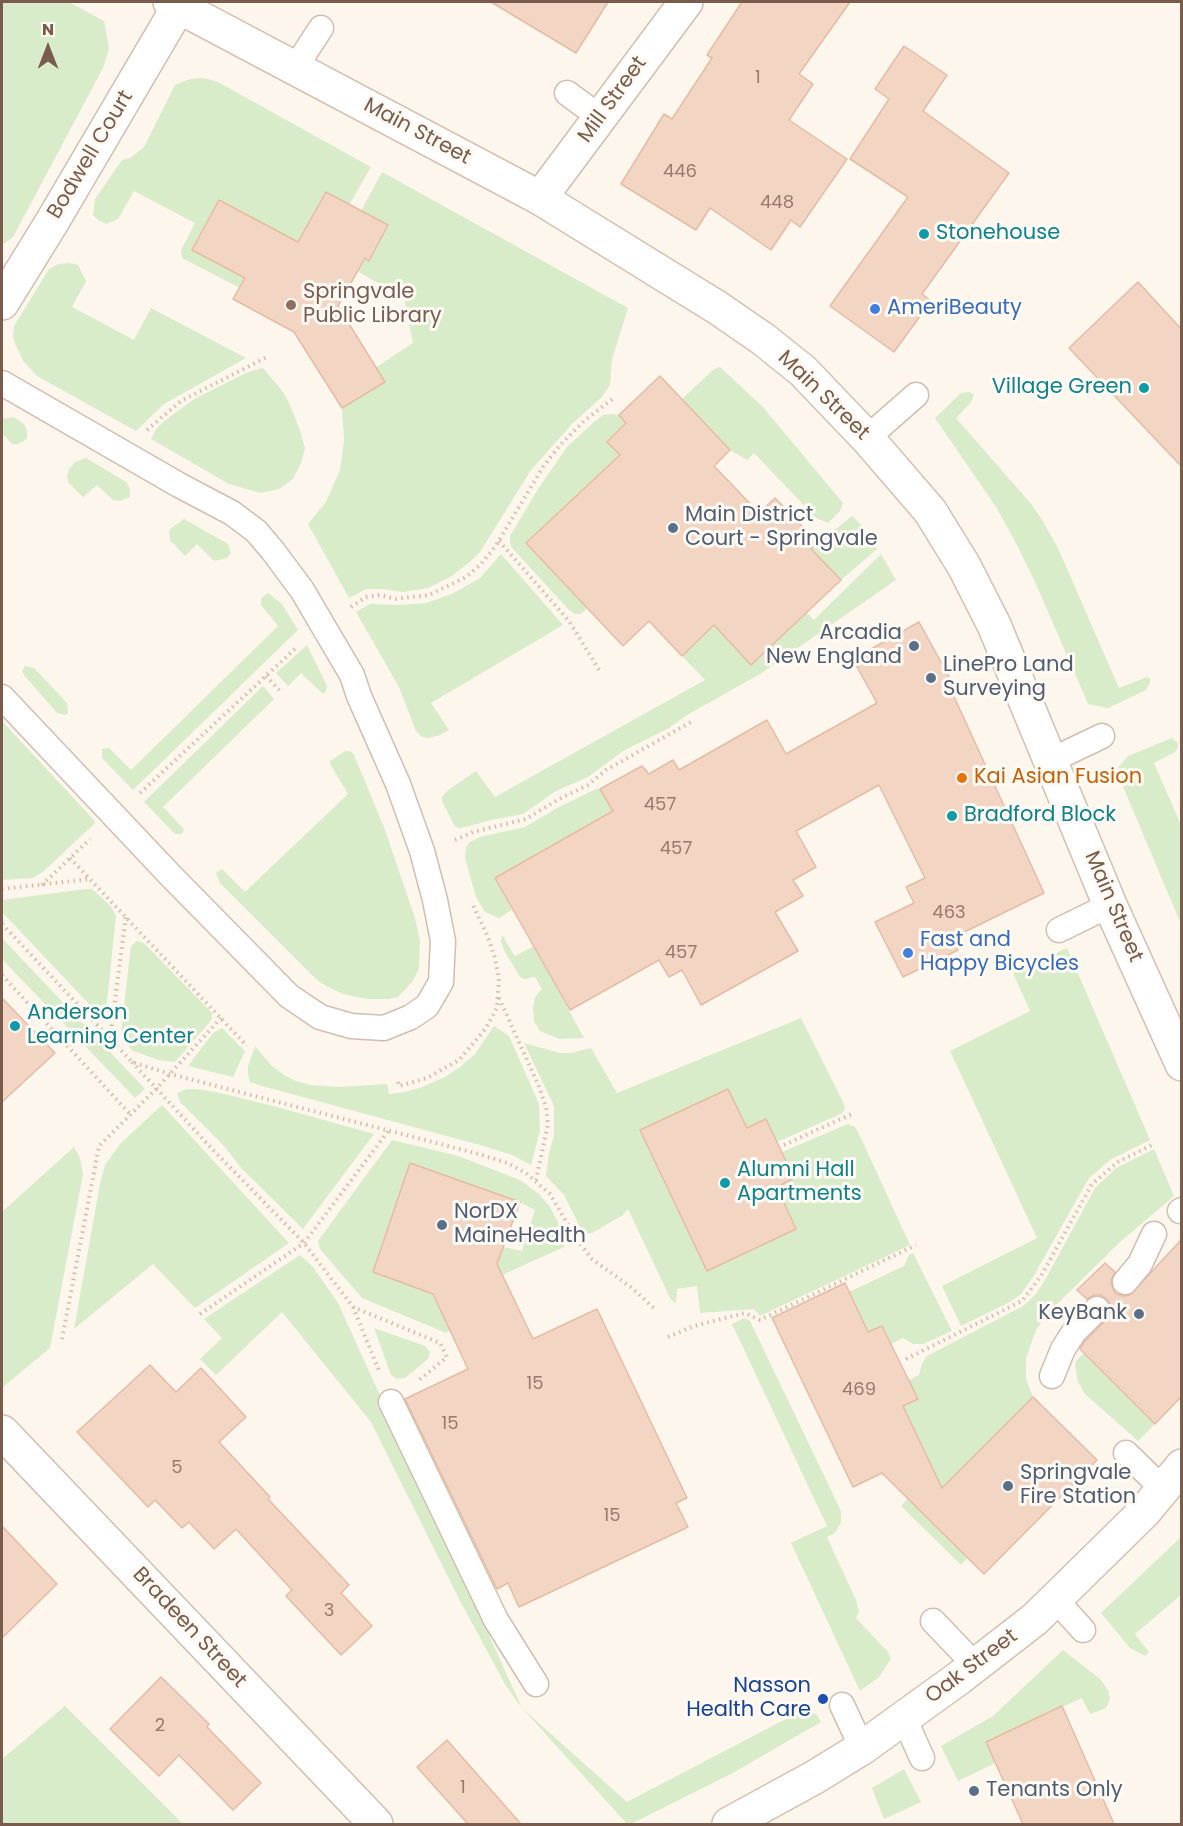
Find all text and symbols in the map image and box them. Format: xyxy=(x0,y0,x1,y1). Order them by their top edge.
north arrow xyxy=(18,18,78,78)
text: N xyxy=(42,18,54,41)
street label: Mill Street xyxy=(573,52,653,148)
house number: 1 xyxy=(755,67,761,89)
street label: Bodwell Court xyxy=(43,86,139,224)
street label: Main Street xyxy=(359,93,475,171)
house number: 446 xyxy=(663,161,697,183)
house number: 448 xyxy=(760,192,794,214)
place label: Stonehouse xyxy=(936,221,1060,247)
marker: Stonehouse xyxy=(917,227,931,241)
place label: Springvale Public Library xyxy=(303,280,442,330)
place label: AmeriBeauty xyxy=(887,296,1022,322)
marker: Springvale Public Library xyxy=(284,298,298,312)
marker: AmeriBeauty xyxy=(868,302,882,316)
street label: Main Street xyxy=(772,346,874,446)
place label: Village Green xyxy=(992,375,1132,401)
marker: Village Green xyxy=(1137,381,1151,395)
place label: Main District Court - Springvale xyxy=(685,503,878,553)
marker: Main District Court - Springvale xyxy=(666,521,680,535)
place label: Arcadia New England xyxy=(766,621,902,671)
marker: Arcadia New England xyxy=(907,639,921,653)
place label: LinePro Land Surveying xyxy=(943,653,1074,703)
marker: LinePro Land Surveying xyxy=(924,671,938,685)
place label: Kai Asian Fusion xyxy=(974,765,1142,791)
marker: Kai Asian Fusion xyxy=(955,771,969,785)
house number: 457 xyxy=(644,794,676,816)
place label: Bradford Block xyxy=(964,803,1116,829)
marker: Bradford Block xyxy=(945,809,959,823)
house number: 457 xyxy=(660,838,692,860)
street label: Main Street xyxy=(1078,848,1148,966)
house number: 463 xyxy=(932,902,966,924)
place label: Fast and Happy Bicycles xyxy=(920,928,1079,978)
house number: 457 xyxy=(665,942,697,964)
marker: Fast and Happy Bicycles xyxy=(901,946,915,960)
place label: Anderson Learning Center xyxy=(27,1001,194,1051)
marker: Anderson Learning Center xyxy=(8,1019,22,1033)
place label: Alumni Hall Apartments xyxy=(737,1158,862,1208)
marker: Alumni Hall Apartments xyxy=(718,1176,732,1190)
place label: NorDX MaineHealth xyxy=(454,1200,586,1250)
marker: NorDX MaineHealth xyxy=(435,1218,449,1232)
place label: KeyBank xyxy=(1038,1301,1127,1327)
marker: KeyBank xyxy=(1132,1307,1146,1321)
house number: 15 xyxy=(526,1373,544,1395)
house number: 469 xyxy=(842,1379,876,1401)
house number: 15 xyxy=(441,1413,459,1435)
house number: 5 xyxy=(171,1457,183,1479)
place label: Springvale Fire Station xyxy=(1020,1461,1136,1511)
marker: Springvale Fire Station xyxy=(1001,1479,1015,1493)
house number: 15 xyxy=(603,1505,621,1527)
street label: Bradeen Street xyxy=(127,1562,251,1694)
house number: 3 xyxy=(324,1600,334,1622)
street label: Oak Street xyxy=(921,1624,1023,1710)
place label: Nasson Health Care xyxy=(686,1674,811,1724)
marker: Nasson Health Care xyxy=(816,1692,830,1706)
house number: 2 xyxy=(155,1715,165,1737)
house number: 1 xyxy=(460,1777,466,1799)
place label: Tenants Only xyxy=(986,1778,1123,1804)
marker: Tenants Only xyxy=(967,1784,981,1798)

